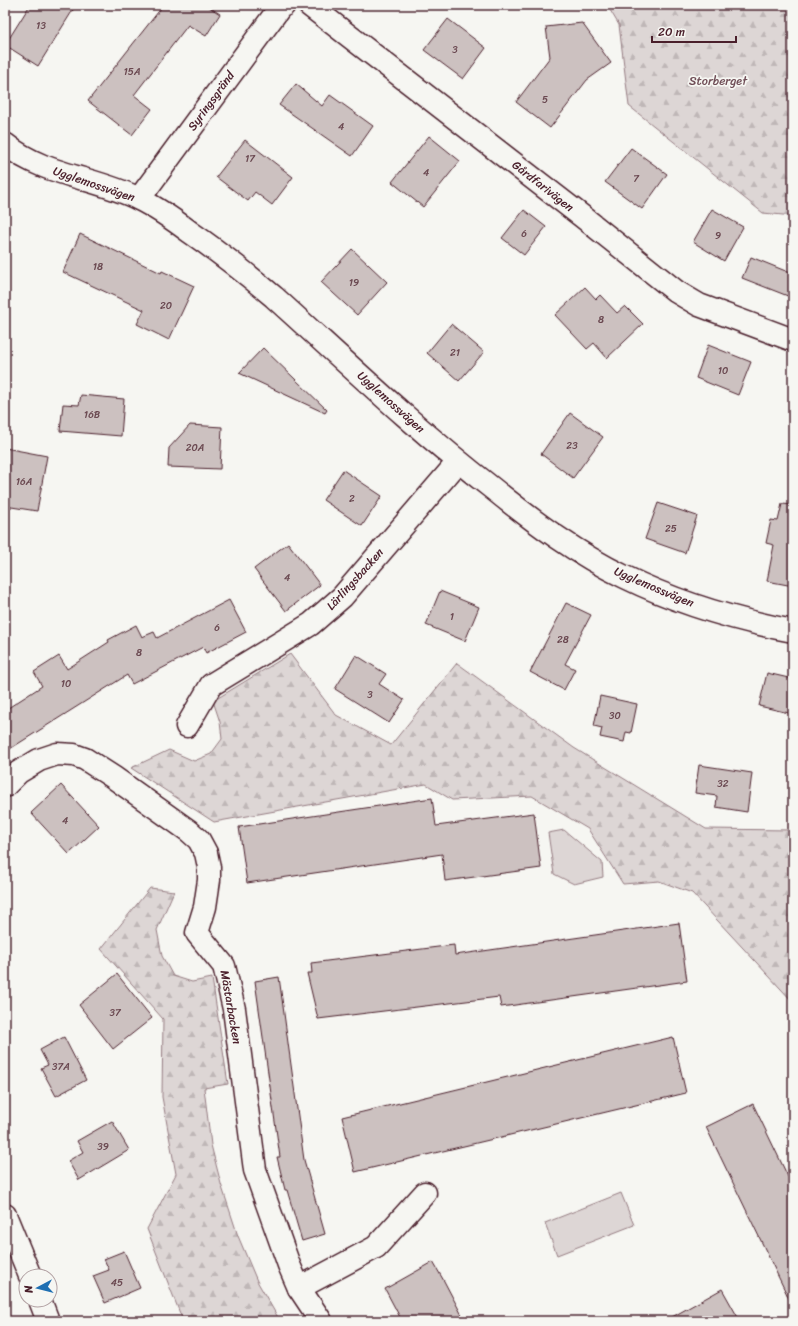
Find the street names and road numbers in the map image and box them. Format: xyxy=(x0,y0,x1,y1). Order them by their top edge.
street label: Syringsgränd xyxy=(182,66,241,136)
street label: Gårdfarivägen xyxy=(507,155,579,218)
street label: Ugglemossvägen xyxy=(50,160,138,208)
street label: Ugglemossvägen xyxy=(352,365,430,439)
street label: Lärlingsbacken xyxy=(321,542,390,615)
street label: Ugglemossvägen xyxy=(610,560,698,614)
street label: Mästarbacken xyxy=(214,968,248,1046)

